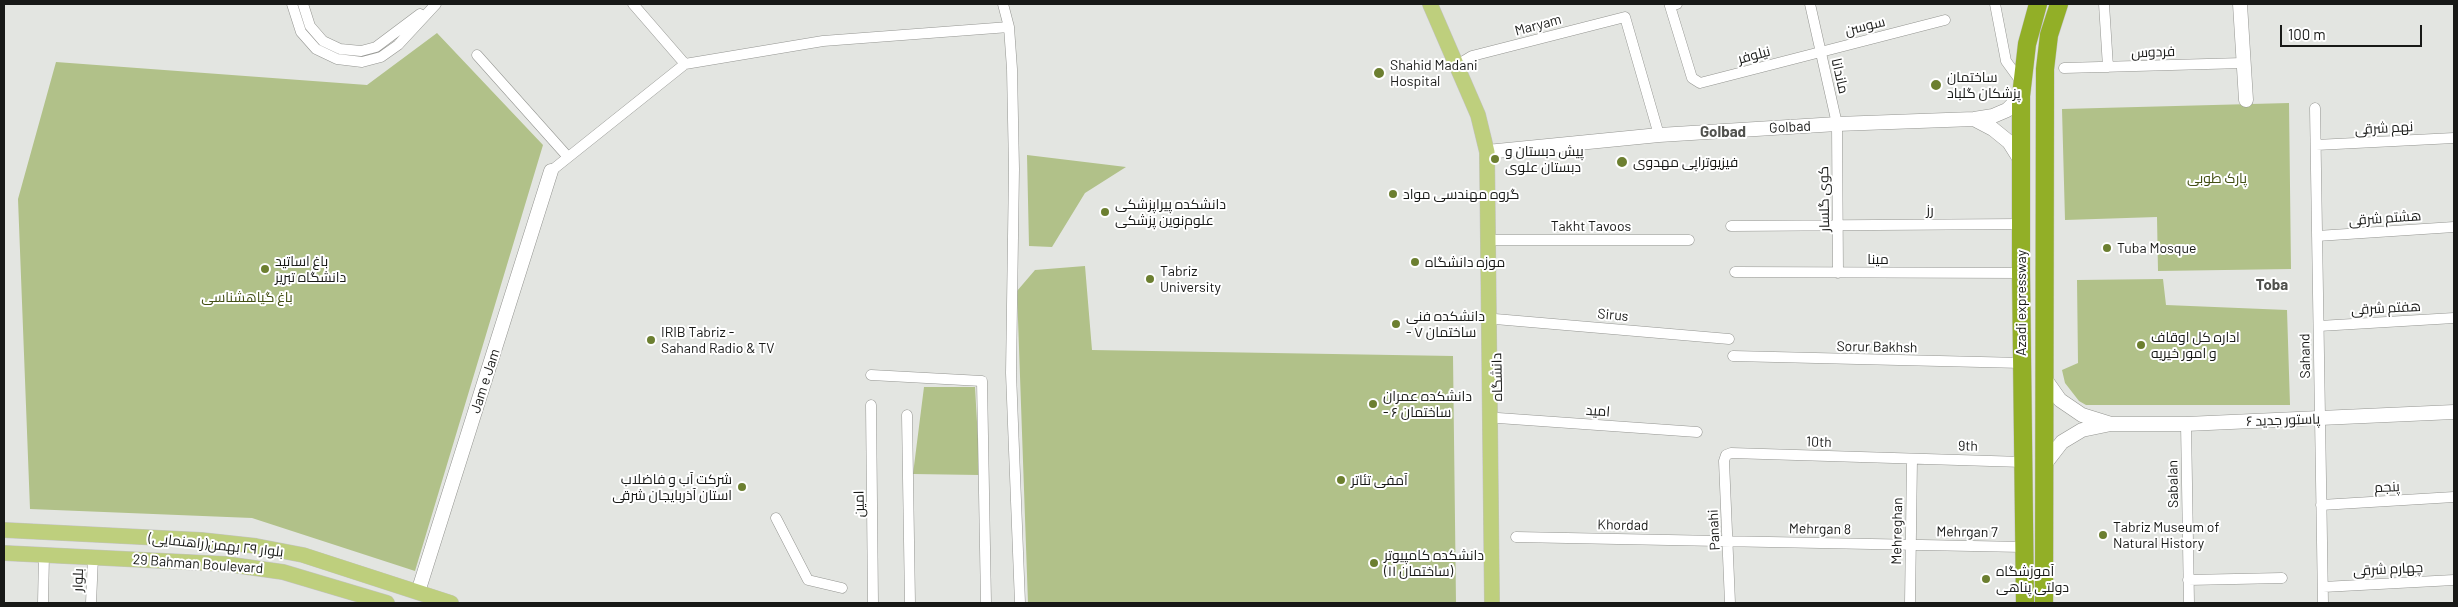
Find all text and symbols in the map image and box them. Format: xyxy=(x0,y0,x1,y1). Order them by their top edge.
street label: Maryam xyxy=(1513,11,1563,39)
street label: سوسن xyxy=(1843,13,1887,39)
scale bar xyxy=(2283,15,2426,47)
text: 100 m xyxy=(2288,25,2326,43)
street label: نیلوفر xyxy=(1736,43,1772,67)
street label: فردوس xyxy=(2131,43,2175,61)
place label: Shahid Madani Hospital xyxy=(1390,57,1478,90)
street label: ماندانا xyxy=(1828,57,1852,95)
marker: Shahid Madani Hospital xyxy=(1372,66,1386,80)
place label: ساختمان پزشکان گلباد xyxy=(1947,69,2021,102)
marker: ساختمان پزشکان گلباد xyxy=(1929,78,1943,92)
street label: Golbad xyxy=(1769,118,1811,136)
street label: نهم شرقی xyxy=(2354,118,2414,138)
district label: Golbad xyxy=(1700,123,1746,141)
place label: پیش دبستان و دبستان علوی xyxy=(1505,143,1584,176)
marker: پیش دبستان و دبستان علوی xyxy=(1489,153,1501,165)
place label: فیزیوتراپی مهدوی xyxy=(1633,154,1738,170)
marker: فیزیوتراپی مهدوی xyxy=(1615,155,1629,169)
street label: کوی گلسار xyxy=(1815,166,1833,232)
park label: پارک طوبی xyxy=(2187,170,2247,186)
place label: گروه مهندسی مواد xyxy=(1403,186,1519,202)
marker: گروه مهندسی مواد xyxy=(1387,188,1399,200)
place label: دانشکده پیراپزشکی علوم‌نوین پزشکی xyxy=(1115,196,1226,228)
street label: رز xyxy=(1926,202,1934,218)
marker: دانشکده پیراپزشکی علوم‌نوین پزشکی xyxy=(1099,206,1111,218)
street label: هشتم شرقی xyxy=(2348,207,2422,229)
street label: Takht Tavoos xyxy=(1551,218,1631,234)
place label: Tuba Mosque xyxy=(2117,240,2197,256)
marker: Tuba Mosque xyxy=(2101,242,2113,254)
street label: Azadi expressway xyxy=(2013,250,2029,356)
street label: مینا xyxy=(1867,251,1889,267)
place label: باغ اساتید دانشگاه تبریز xyxy=(275,253,346,286)
place label: موزه دانشگاه xyxy=(1425,254,1505,270)
marker: موزه دانشگاه xyxy=(1409,256,1421,268)
marker: باغ اساتید دانشگاه تبریز xyxy=(259,263,271,275)
place label: Tabriz University xyxy=(1160,263,1221,296)
marker: Tabriz University xyxy=(1144,273,1156,285)
district label: Toba xyxy=(2256,276,2288,294)
park label: باغ گیاهشناسی xyxy=(201,289,293,305)
street label: هفتم شرقی xyxy=(2351,298,2421,318)
street label: Sirus xyxy=(1597,305,1629,325)
place label: دانشکده فنی - ساختمان ۷ xyxy=(1406,308,1485,341)
marker: دانشکده فنی - ساختمان ۷ xyxy=(1390,318,1402,330)
place label: IRIB Tabriz - Sahand Radio & TV xyxy=(661,324,774,357)
place label: اداره کل اوقاف و امور خیریه xyxy=(2151,329,2240,362)
street label: Sahand xyxy=(2296,333,2314,379)
marker: IRIB Tabriz - Sahand Radio & TV xyxy=(645,334,657,346)
street label: Sorur Bakhsh xyxy=(1836,338,1918,356)
marker: اداره کل اوقاف و امور خیریه xyxy=(2135,339,2147,351)
street label: Jam e Jam xyxy=(467,347,503,415)
street label: دانشگاه xyxy=(1488,353,1506,401)
place label: دانشکده عمران - ساختمان ۶ xyxy=(1383,388,1472,421)
marker: دانشکده عمران - ساختمان ۶ xyxy=(1367,398,1379,410)
street label: امید xyxy=(1585,402,1611,420)
street label: پاستور جدید ۶ xyxy=(2246,410,2320,430)
street label: 10th xyxy=(1806,433,1832,451)
street label: 9th xyxy=(1958,437,1978,455)
street label: Sabalan xyxy=(2164,460,2182,508)
place label: شرکت آب و فاضلاب استان آذربایجان شرقی xyxy=(612,471,732,504)
place label: آمفی تئاتر xyxy=(1351,472,1408,488)
marker: آمفی تئاتر xyxy=(1335,474,1347,486)
street label: پنجم xyxy=(2374,478,2400,496)
marker: شرکت آب و فاضلاب استان آذربایجان شرقی xyxy=(736,481,748,493)
street label: امین xyxy=(850,491,868,517)
street label: Mehreghan xyxy=(1888,497,1906,565)
street label: Panahi xyxy=(1705,509,1723,551)
street label: Khordad xyxy=(1597,516,1649,534)
place label: Tabriz Museum of Natural History xyxy=(2113,519,2219,552)
street label: Mehrgan 8 xyxy=(1789,520,1851,538)
street label: Mehrgan 7 xyxy=(1936,523,1998,541)
marker: Tabriz Museum of Natural History xyxy=(2097,529,2109,541)
street label: بلوار ٢٩ بهمن(راهنمایی) xyxy=(148,530,284,560)
place label: دانشکده کامپیوتر (ساختمان ۱۱) xyxy=(1384,547,1484,580)
street label: 29 Bahman Boulevard xyxy=(132,551,264,577)
marker: دانشکده کامپیوتر (ساختمان ۱۱) xyxy=(1368,557,1380,569)
street label: چهارم شرقی xyxy=(2353,559,2423,579)
place label: آموزشگاه دولتی پناهی xyxy=(1996,563,2069,596)
street label: بلوار xyxy=(69,568,87,592)
marker: آموزشگاه دولتی پناهی xyxy=(1980,573,1992,585)

